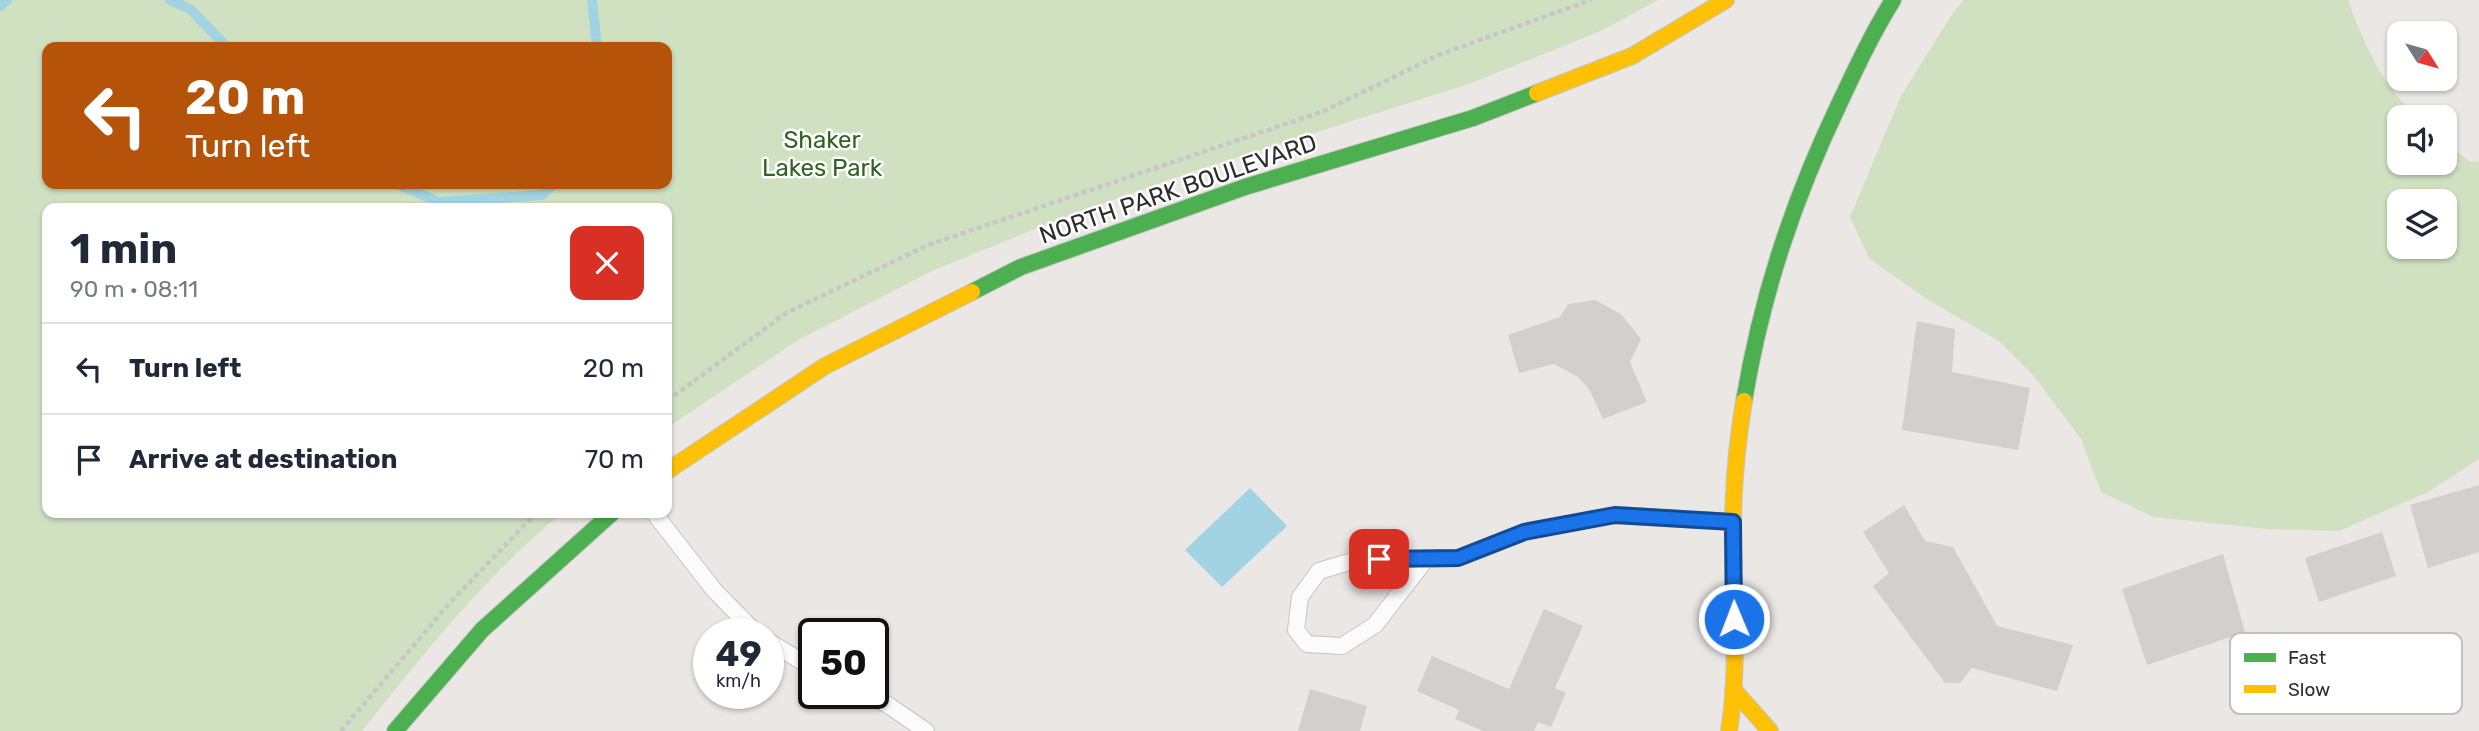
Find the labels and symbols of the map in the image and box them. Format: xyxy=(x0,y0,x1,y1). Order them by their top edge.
north arrow xyxy=(2387,21,2457,91)
park label: Shaker Lakes Park xyxy=(762,126,883,182)
street label: NORTH PARK BOULEVARD xyxy=(1036,128,1320,250)
pin xyxy=(1349,529,1409,589)
position arrow xyxy=(1697,582,1771,656)
speed limit sign: 50 xyxy=(798,618,889,709)
legend xyxy=(2230,633,2462,714)
text: Fast xyxy=(2288,646,2327,669)
text: Slow xyxy=(2288,678,2330,701)

